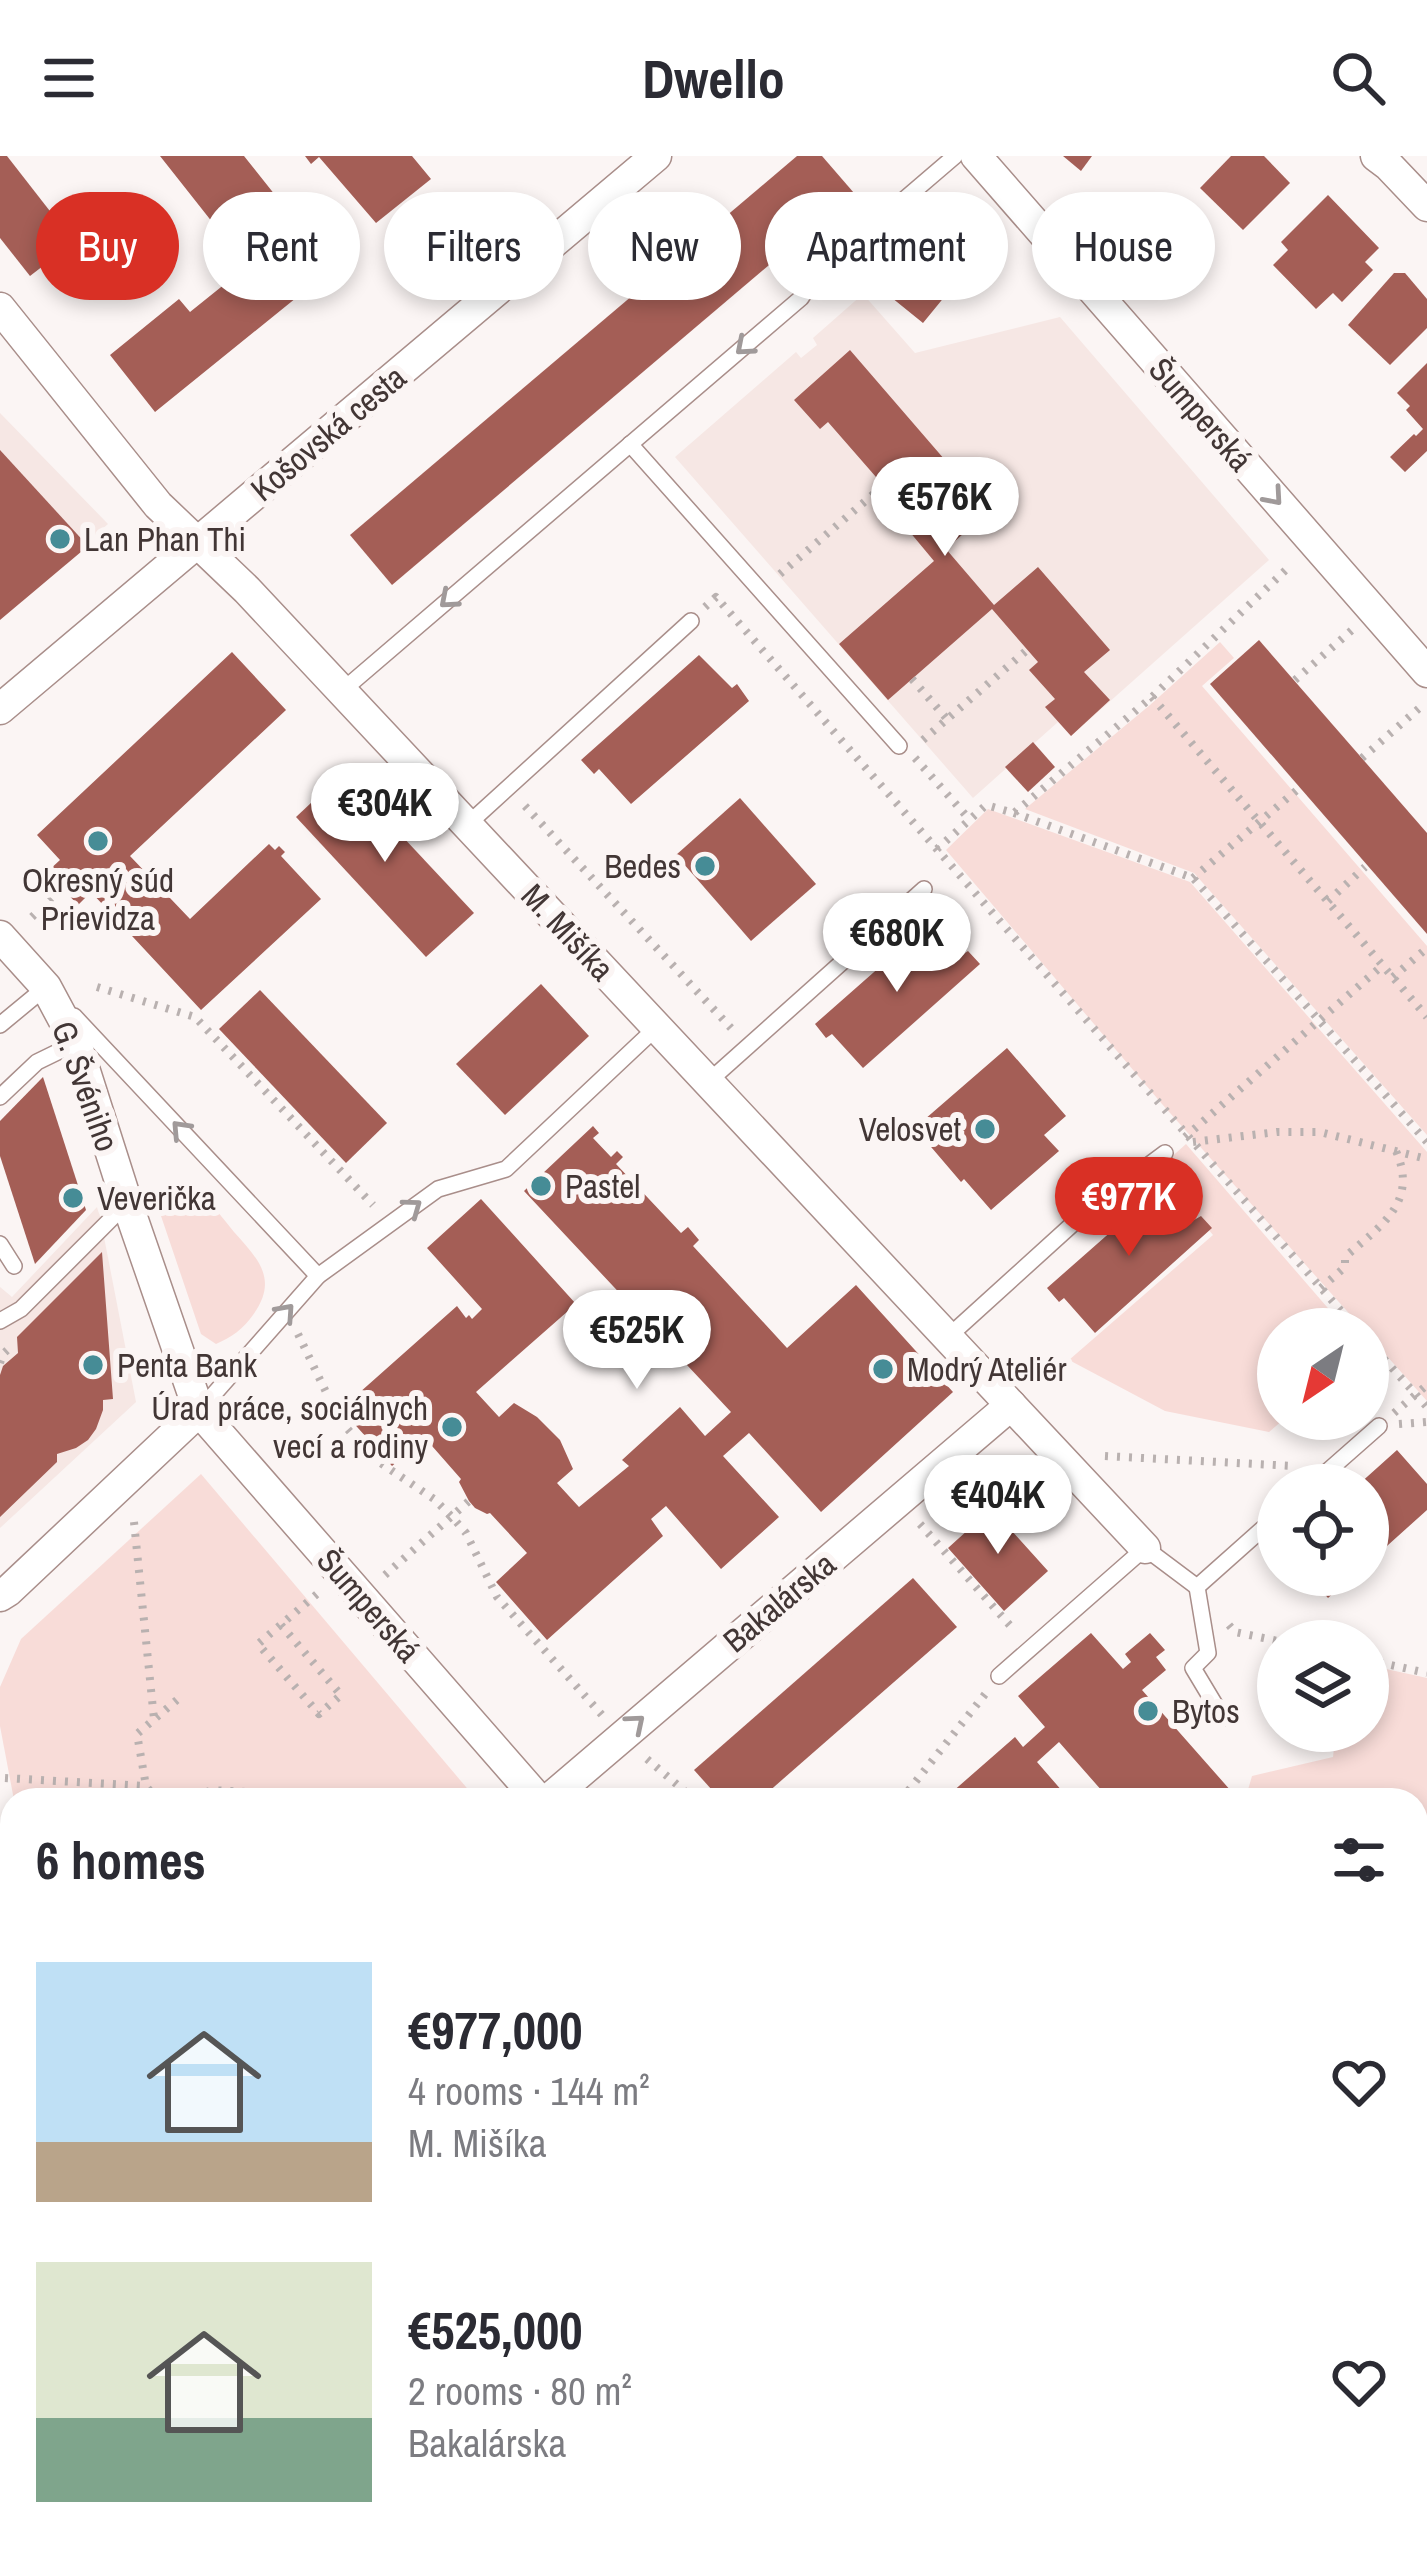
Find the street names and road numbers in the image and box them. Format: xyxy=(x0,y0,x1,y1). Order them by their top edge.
street label: Šumperská xyxy=(1140,348,1262,480)
street label: Košovská cesta xyxy=(241,355,415,511)
street label: M. Mišíka xyxy=(512,874,624,990)
street label: G. Švéniho xyxy=(42,1015,130,1157)
street label: Šumperská xyxy=(308,1539,430,1671)
street label: Bakalárska xyxy=(714,1542,844,1662)

